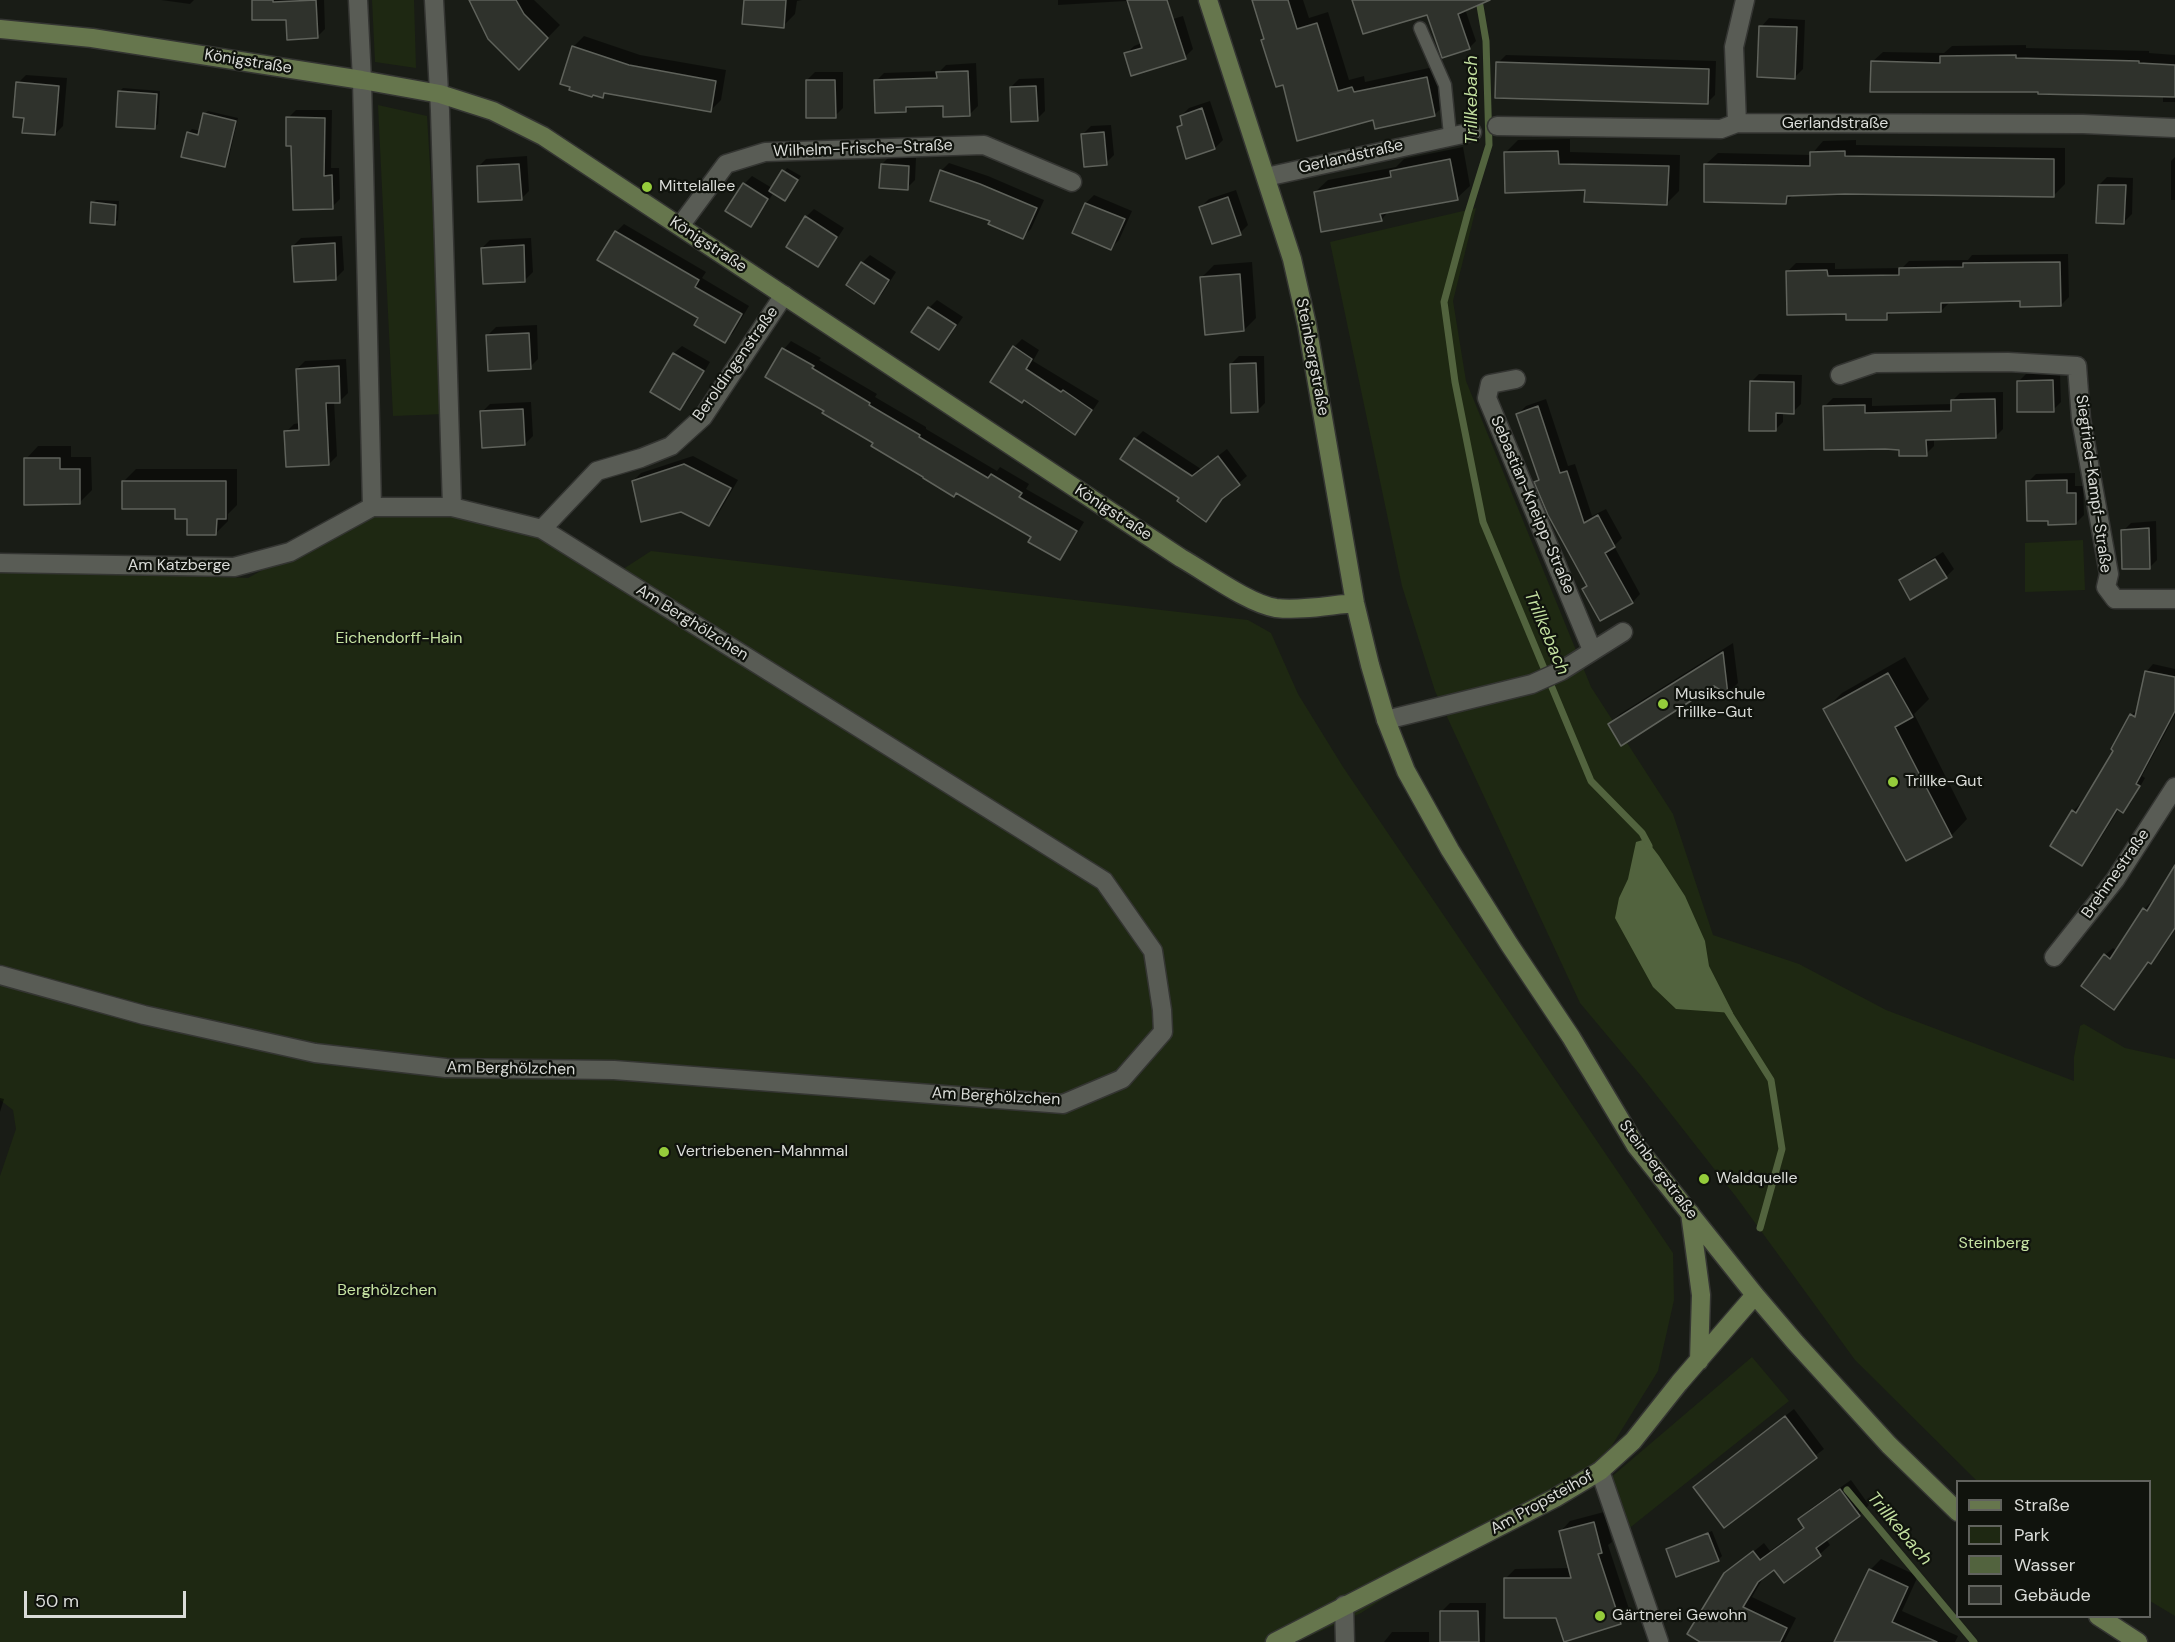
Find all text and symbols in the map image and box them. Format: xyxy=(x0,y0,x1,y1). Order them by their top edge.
street label: Königstraße xyxy=(203,46,293,78)
water label: Trillkebach xyxy=(1461,55,1483,145)
street label: Gerlandstraße xyxy=(1782,114,1888,134)
street label: Wilhelm-Frische-Straße xyxy=(773,136,953,162)
street label: Gerlandstraße xyxy=(1297,136,1405,178)
place label: Mittelallee xyxy=(659,177,735,197)
marker: Mittelallee xyxy=(640,180,654,194)
street label: Königstraße xyxy=(666,213,750,277)
street label: Steinbergstraße xyxy=(1291,297,1333,417)
street label: Beroldingenstraße xyxy=(689,303,783,425)
street label: Siegfried-Kampf-Straße xyxy=(2071,394,2115,574)
street label: Sebastian-Kneipp-Straße xyxy=(1486,413,1578,597)
street label: Königstraße xyxy=(1071,481,1155,545)
street label: Am Katzberge xyxy=(128,556,230,576)
street label: Am Berghölzchen xyxy=(632,581,752,665)
water label: Trillkebach xyxy=(1519,588,1573,678)
park label: Eichendorff-Hain xyxy=(335,629,463,649)
place label: Musikschule Trillke-Gut xyxy=(1675,685,1765,723)
marker: Musikschule Trillke-Gut xyxy=(1656,697,1670,711)
place label: Trillke-Gut xyxy=(1905,772,1983,792)
marker: Trillke-Gut xyxy=(1886,775,1900,789)
street label: Brehmestraße xyxy=(2078,826,2154,922)
street label: Am Berghölzchen xyxy=(446,1058,576,1080)
street label: Am Berghölzchen xyxy=(931,1084,1061,1110)
street label: Steinbergstraße xyxy=(1614,1117,1702,1223)
place label: Vertriebenen-Mahnmal xyxy=(676,1142,848,1162)
marker: Vertriebenen-Mahnmal xyxy=(657,1145,671,1159)
place label: Waldquelle xyxy=(1716,1169,1798,1189)
marker: Waldquelle xyxy=(1697,1172,1711,1186)
park label: Steinberg xyxy=(1958,1234,2030,1254)
park label: Berghölzchen xyxy=(337,1281,437,1301)
street label: Am Propsteihof xyxy=(1487,1467,1597,1539)
legend xyxy=(1956,1480,2151,1618)
water label: Trillkebach xyxy=(1862,1488,1936,1570)
text: Straße xyxy=(2014,1493,2070,1517)
text: Park xyxy=(2014,1523,2050,1547)
text: Wasser xyxy=(2014,1553,2075,1577)
scale bar xyxy=(27,1579,189,1617)
text: Gebäude xyxy=(2014,1583,2091,1607)
text: 50 m xyxy=(35,1589,79,1613)
place label: Gärtnerei Gewohn xyxy=(1612,1606,1747,1626)
marker: Gärtnerei Gewohn xyxy=(1593,1609,1607,1623)

